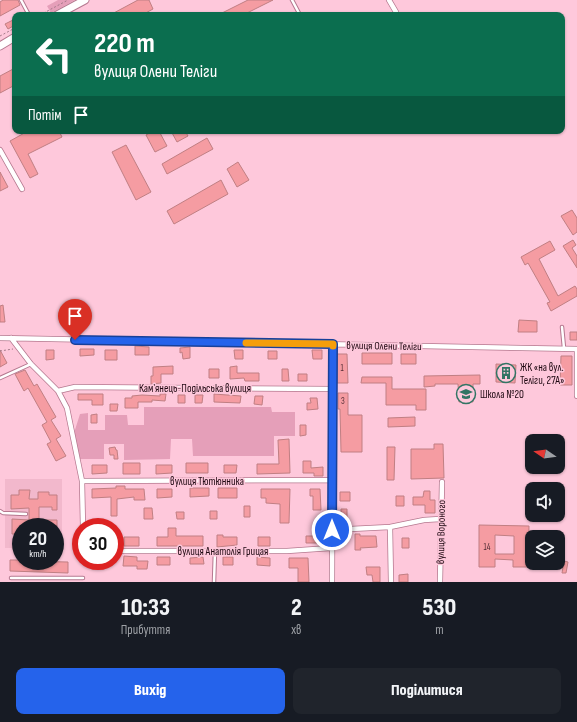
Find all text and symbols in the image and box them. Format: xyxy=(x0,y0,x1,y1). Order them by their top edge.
text: 220 m xyxy=(94,27,155,60)
icon: left xyxy=(28,28,80,80)
text: вулиця Олени Теліги xyxy=(94,61,217,82)
icon: arrive xyxy=(70,104,92,126)
text: Потім xyxy=(28,106,62,125)
pin xyxy=(58,299,92,340)
icon: arrive xyxy=(64,305,86,327)
street label: вулиця Олени Теліги xyxy=(346,339,422,353)
place label: ЖК «на вул. Теліги, 27А» xyxy=(520,361,564,387)
building icon: ЖК «на вул. Теліги, 27А» xyxy=(495,362,517,384)
house number: 1 xyxy=(340,363,344,374)
street label: Камʼянець-Подільська вулиця xyxy=(139,382,251,395)
school or university icon: Школа №20 xyxy=(455,383,477,405)
place label: Школа №20 xyxy=(480,388,524,401)
house number: 3 xyxy=(341,396,345,407)
north arrow xyxy=(525,434,565,474)
map controls xyxy=(525,434,565,570)
street label: вулиця Тютюнника xyxy=(170,475,244,488)
button: sound xyxy=(525,482,565,522)
street label: вулиця Вороного xyxy=(434,499,448,564)
position arrow xyxy=(311,509,353,551)
speed limit sign: 30 xyxy=(72,518,124,570)
text: 20 xyxy=(29,527,47,551)
button: layers xyxy=(525,530,565,570)
house number: 14 xyxy=(484,542,491,553)
street label: вулиця Анатолія Грицая xyxy=(178,545,268,558)
text: km/h xyxy=(29,548,47,560)
text: 10:33 xyxy=(121,593,170,622)
text: 2 xyxy=(291,593,302,622)
text: 530 xyxy=(423,593,456,622)
text: Прибуття xyxy=(121,622,170,638)
text: хв xyxy=(291,622,302,638)
text: m xyxy=(435,622,444,638)
button: Вихід xyxy=(16,668,285,714)
button: Поділитися xyxy=(293,668,561,714)

